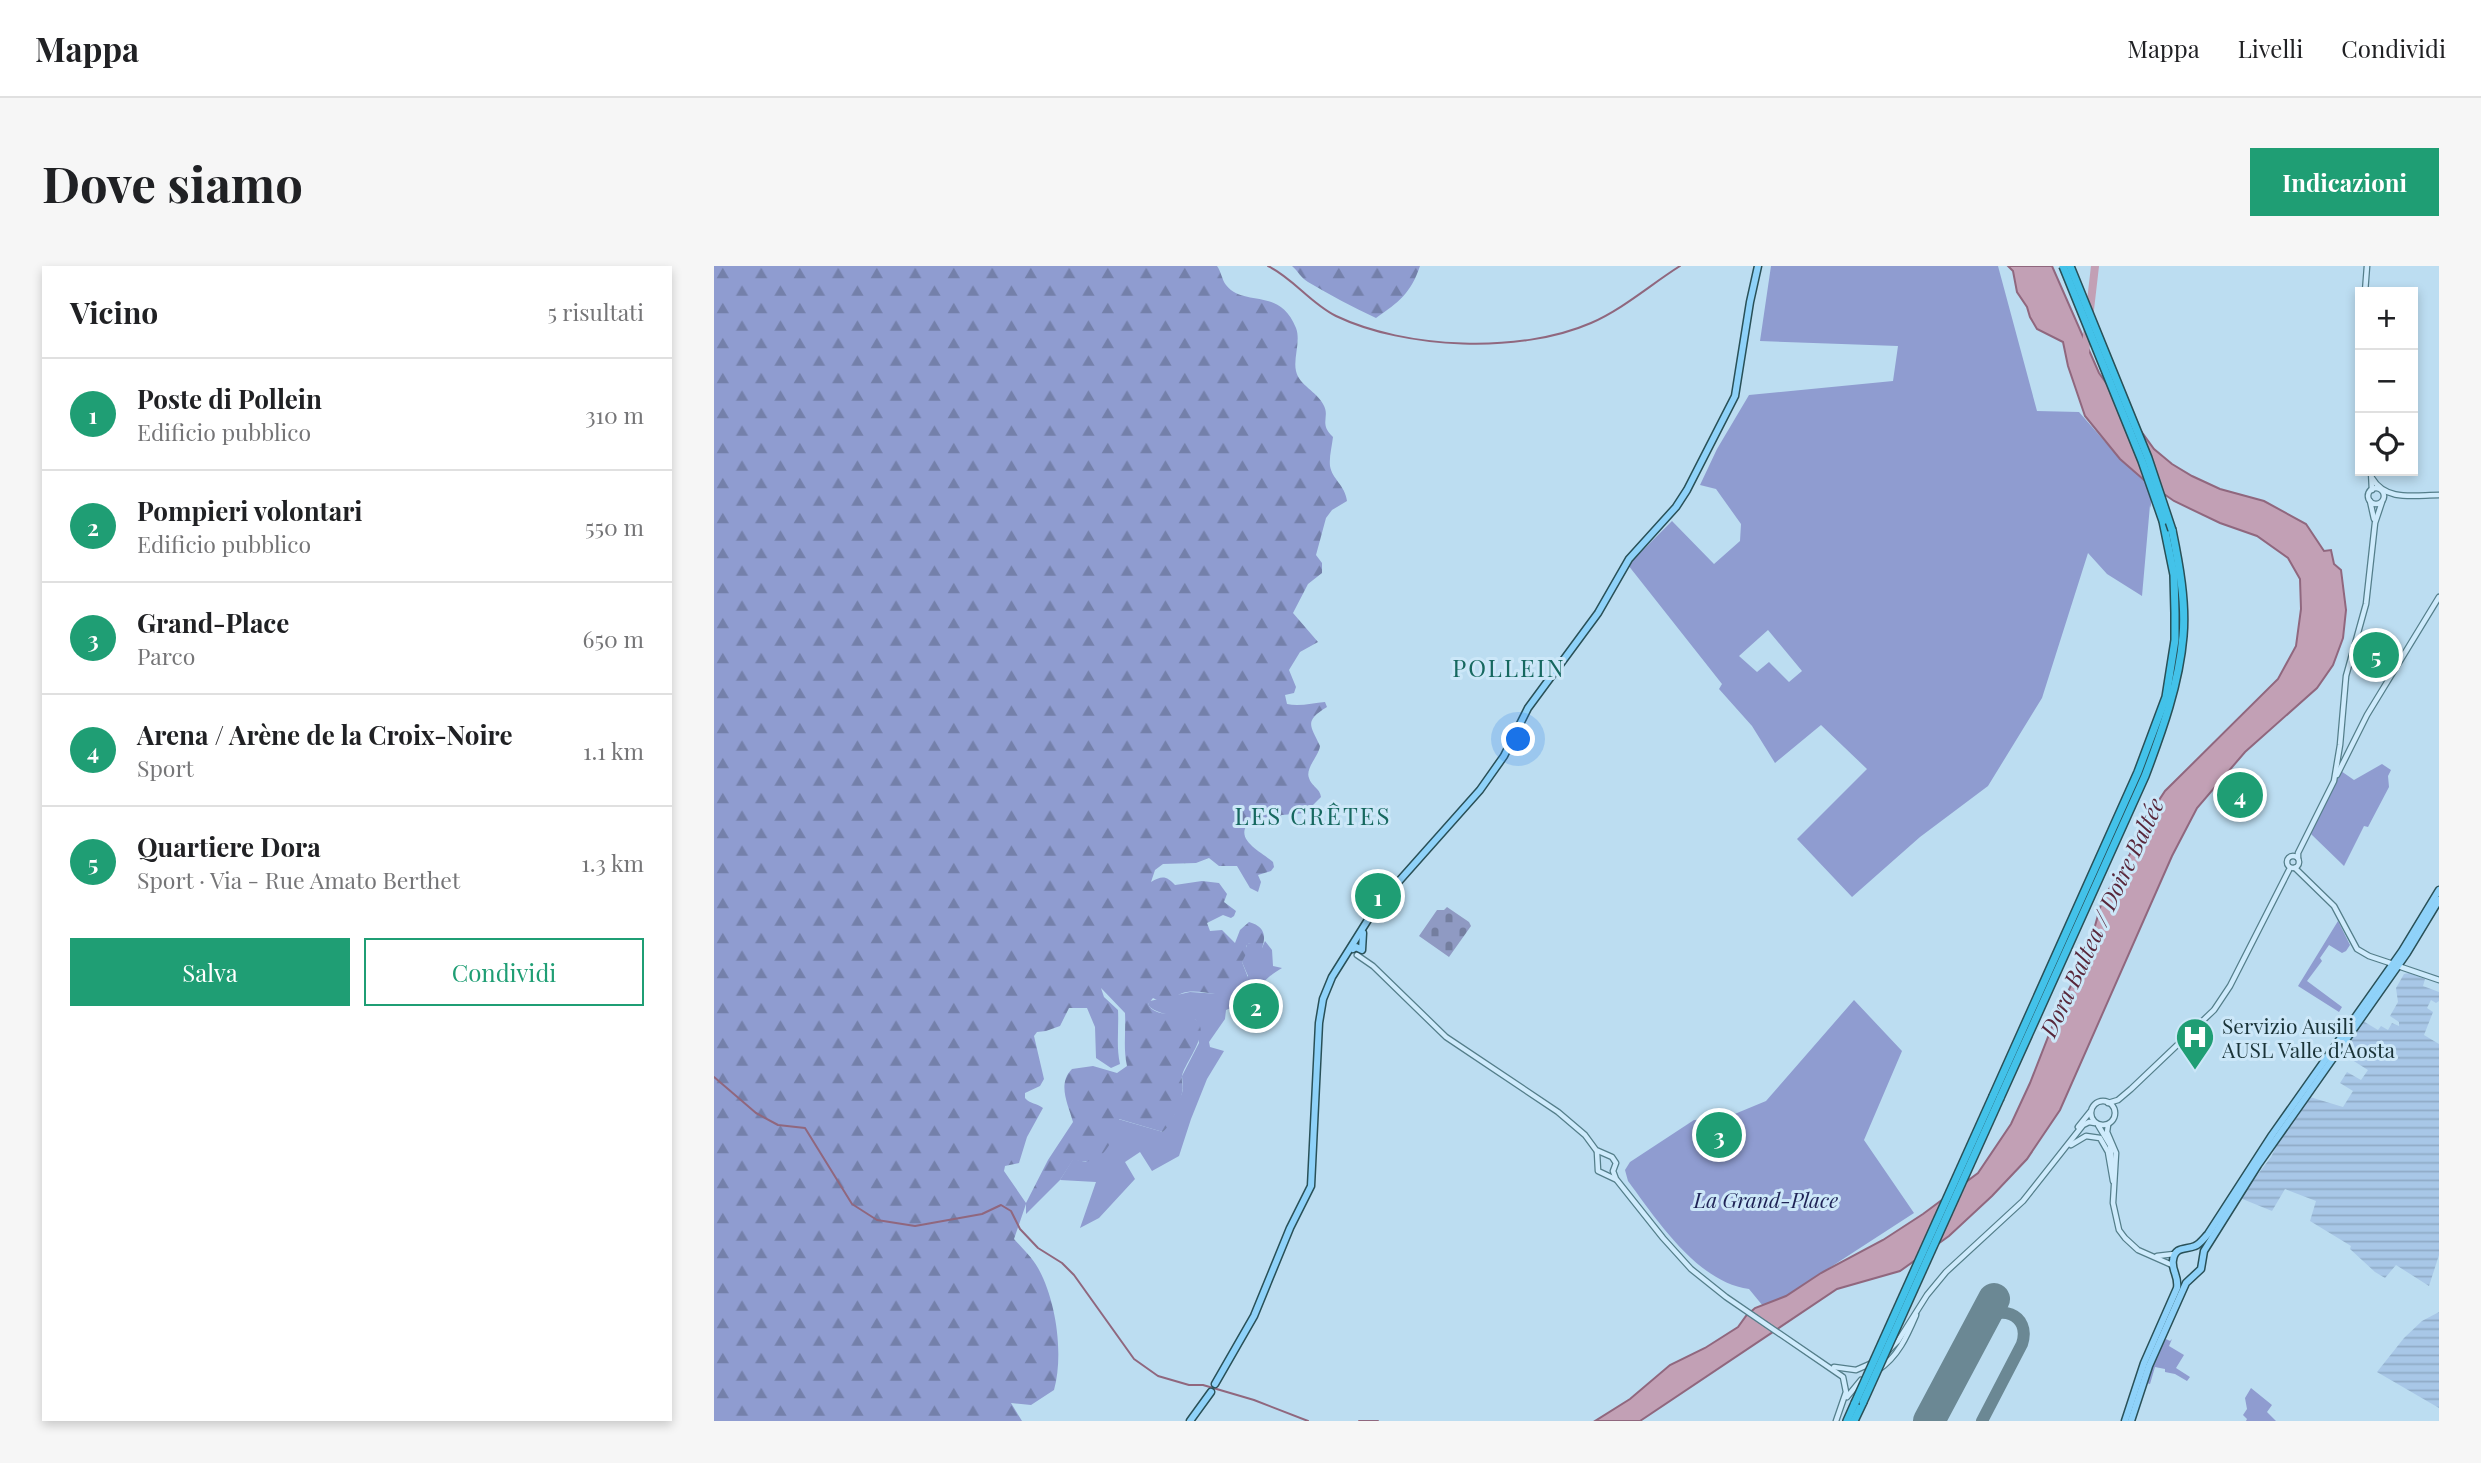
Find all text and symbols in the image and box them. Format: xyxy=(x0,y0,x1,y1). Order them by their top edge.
text: Mappa xyxy=(35,26,139,70)
text: Mappa xyxy=(2127,32,2200,64)
text: Livelli xyxy=(2238,32,2303,64)
text: Condividi xyxy=(2341,32,2446,64)
button: Indicazioni xyxy=(2250,148,2439,216)
text: Dove siamo xyxy=(42,150,303,215)
map controls xyxy=(2355,287,2418,476)
button: + xyxy=(2355,287,2418,350)
text: Vicino xyxy=(70,292,158,332)
text: 5 risultati xyxy=(547,296,644,327)
button: − xyxy=(2355,350,2418,413)
text: Poste di Pollein xyxy=(137,381,322,416)
text: 1 xyxy=(89,399,97,430)
text: 310 m xyxy=(585,399,644,430)
button: locate xyxy=(2355,413,2418,476)
text: Edificio pubblico xyxy=(137,416,311,447)
text: Pompieri volontari xyxy=(137,493,363,528)
text: 2 xyxy=(87,511,99,542)
text: 550 m xyxy=(585,511,644,542)
text: Edificio pubblico xyxy=(137,528,311,559)
text: Grand-Place xyxy=(137,605,289,640)
text: 3 xyxy=(87,623,99,654)
text: 650 m xyxy=(583,623,644,654)
pin: 5 xyxy=(2353,629,2399,681)
text: Parco xyxy=(137,640,195,671)
district label: POLLEIN xyxy=(1452,651,1566,683)
text: Arena / Arène de la Croix-Noire xyxy=(137,717,513,752)
your location xyxy=(1501,722,1535,756)
text: 4 xyxy=(87,735,99,766)
text: 1.1 km xyxy=(583,735,644,766)
text: Sport xyxy=(137,752,194,783)
pin: 4 xyxy=(2217,769,2263,821)
water label: Dora Baltea / Doire Baltée xyxy=(2032,792,2170,1042)
district label: LES CRÊTES xyxy=(1235,799,1391,831)
text: Quartiere Dora xyxy=(137,829,321,864)
text: 5 xyxy=(88,847,98,878)
text: 1.3 km xyxy=(581,847,644,878)
text: Sport · Via - Rue Amato Berthet xyxy=(137,864,460,895)
pin: 1 xyxy=(1355,870,1401,922)
button: Salva xyxy=(70,938,350,1006)
button: Condividi xyxy=(364,938,644,1006)
pin: 2 xyxy=(1233,980,1279,1032)
place label: Servizio Ausili AUSL Valle d'Aosta xyxy=(2221,1011,2395,1063)
hospital icon: Servizio Ausili AUSL Valle d'Aosta xyxy=(2174,1016,2216,1071)
pin: 3 xyxy=(1696,1109,1742,1161)
park label: La Grand-Place xyxy=(1693,1185,1838,1213)

